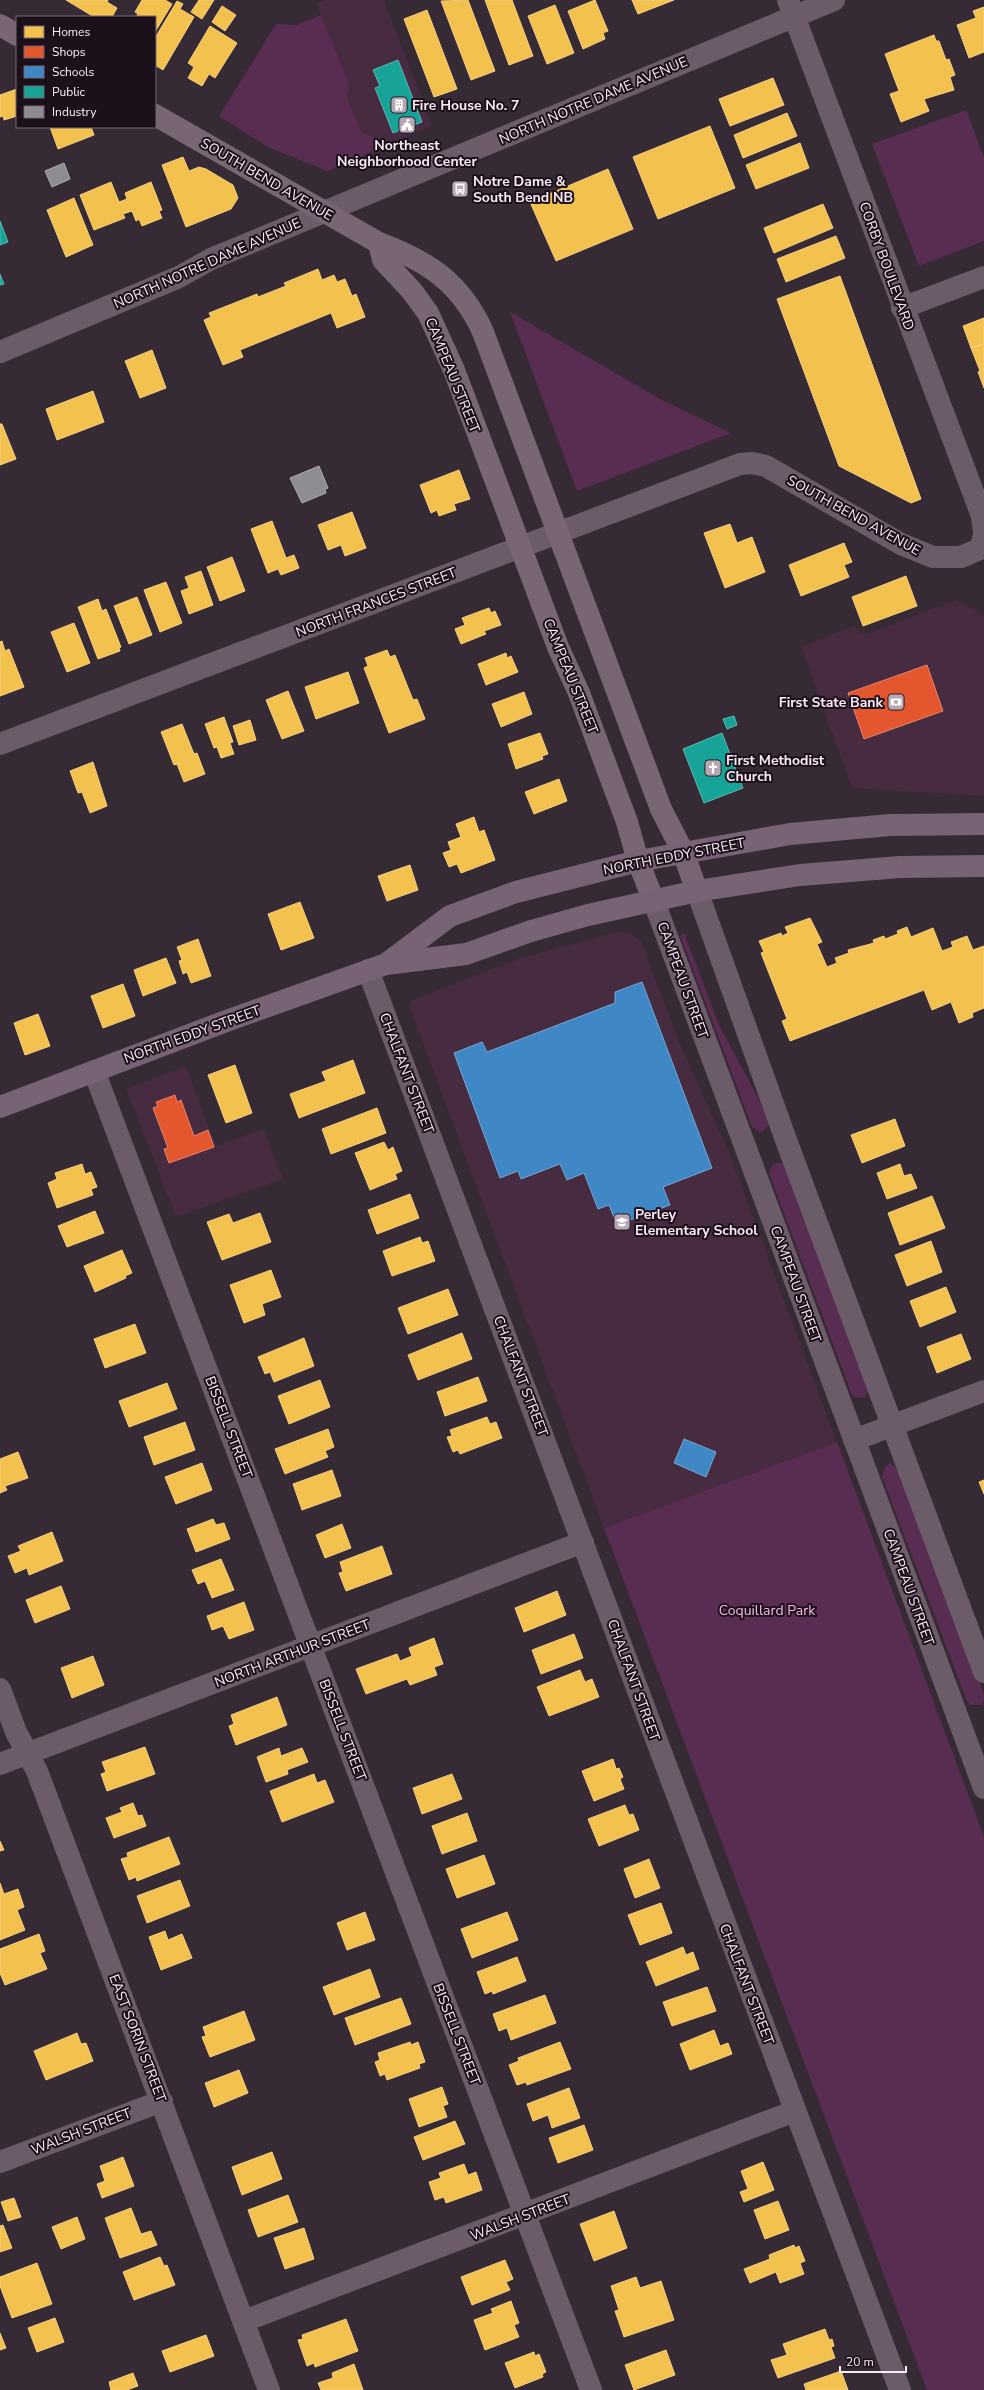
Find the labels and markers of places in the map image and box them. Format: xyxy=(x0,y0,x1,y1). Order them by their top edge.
building icon: Fire House No. 7 xyxy=(389,95,409,115)
place label: Fire House No. 7 xyxy=(412,96,519,115)
public building icon: Northeast Neighborhood Center xyxy=(397,115,417,135)
place label: Northeast Neighborhood Center xyxy=(337,136,477,171)
place label: Notre Dame & South Bend NB xyxy=(473,172,573,207)
bus stop icon: Notre Dame & South Bend NB xyxy=(450,179,470,199)
bank icon: First State Bank xyxy=(886,692,906,712)
place label: First State Bank xyxy=(779,693,883,712)
place label: First Methodist Church xyxy=(726,751,825,786)
church icon: First Methodist Church xyxy=(703,758,723,778)
place label: Perley Elementary School xyxy=(635,1205,758,1240)
school or university icon: Perley Elementary School xyxy=(612,1212,632,1232)

